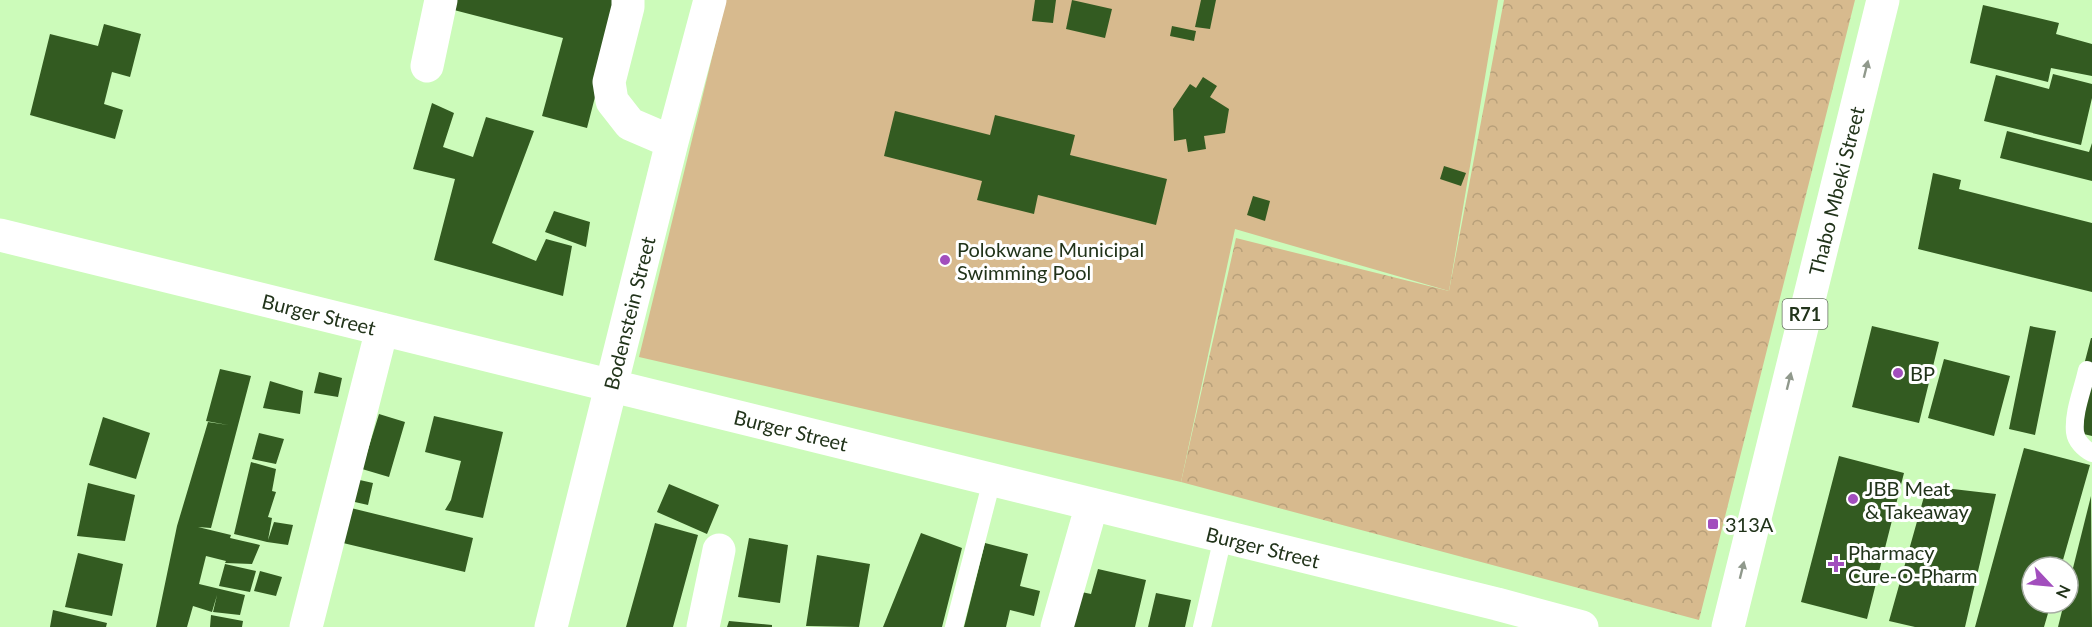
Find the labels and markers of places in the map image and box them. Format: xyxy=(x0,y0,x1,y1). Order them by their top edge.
place label: Polokwane Municipal Swimming Pool xyxy=(957,237,1144,284)
marker: Polokwane Municipal Swimming Pool xyxy=(938,253,952,267)
place label: BP xyxy=(1910,361,1935,385)
marker: BP xyxy=(1891,366,1905,380)
place label: JBB Meat & Takeaway xyxy=(1865,476,1970,523)
marker: JBB Meat & Takeaway xyxy=(1846,492,1860,506)
place label: 313A xyxy=(1725,512,1774,536)
marker: 313A xyxy=(1706,517,1720,531)
place label: Pharmacy Cure-O-Pharm xyxy=(1848,540,1977,587)
marker: Pharmacy Cure-O-Pharm xyxy=(1829,557,1843,571)

